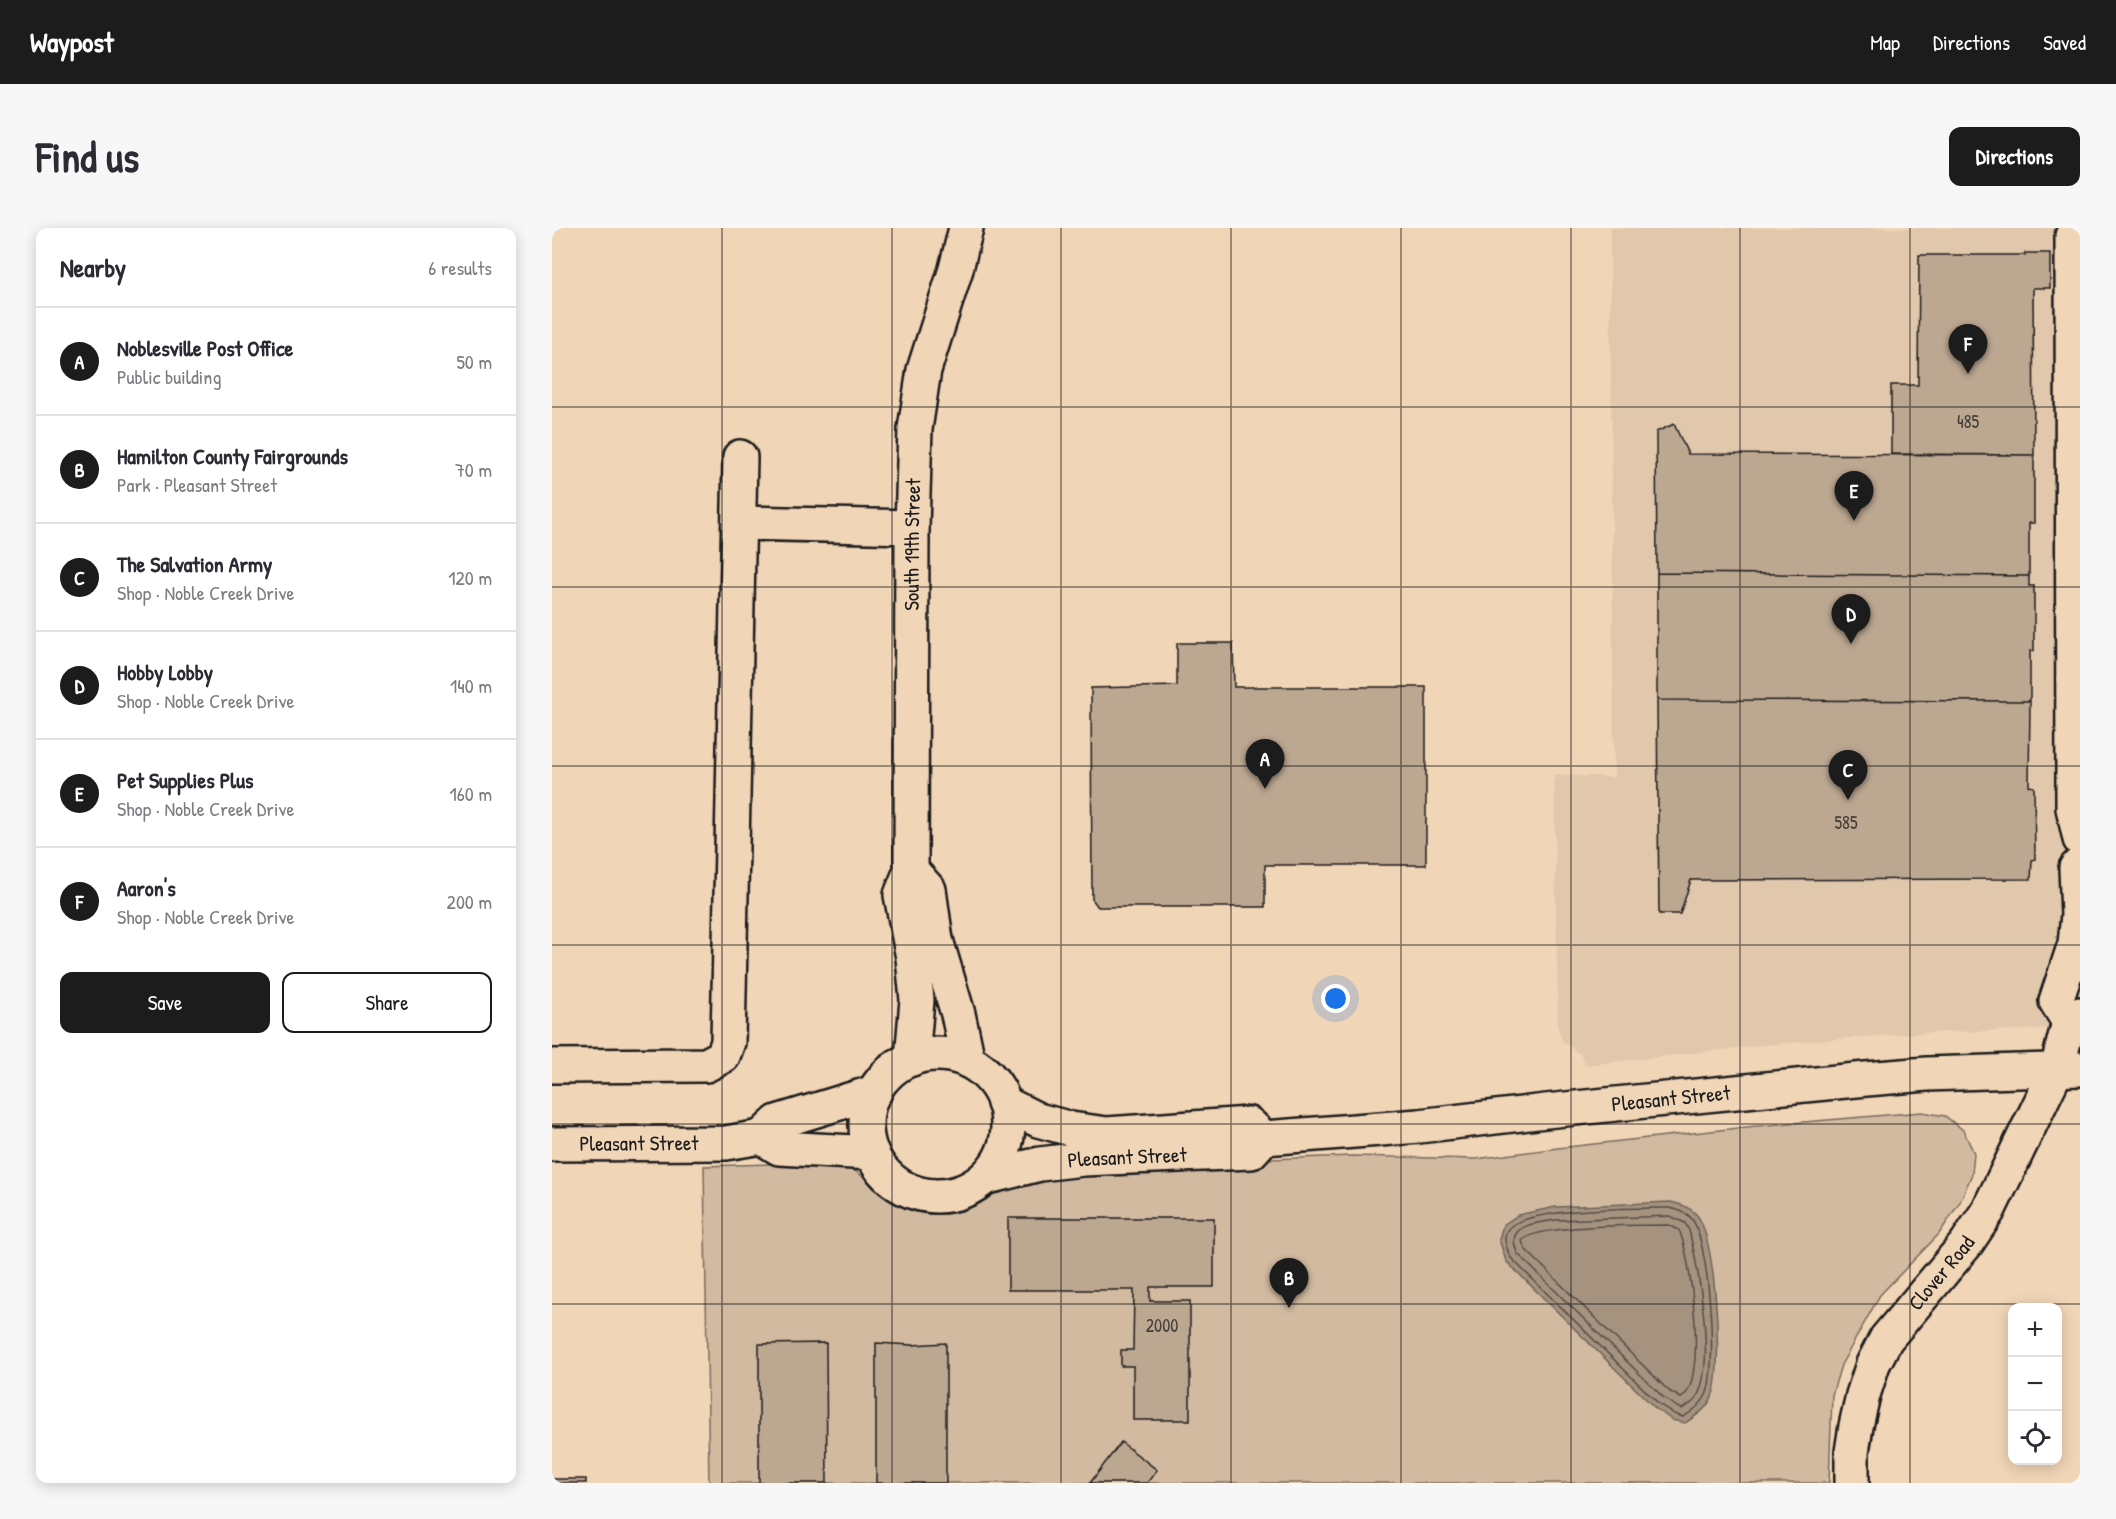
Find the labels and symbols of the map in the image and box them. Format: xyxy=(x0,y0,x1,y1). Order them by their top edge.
pin: F xyxy=(1948,324,1988,374)
house number: 485 xyxy=(1957,409,1979,434)
pin: E xyxy=(1834,472,1874,521)
street label: South 19th Street xyxy=(897,477,928,611)
pin: D xyxy=(1832,594,1870,644)
pin: A xyxy=(1246,740,1284,789)
pin: C xyxy=(1828,750,1868,800)
house number: 585 xyxy=(1834,810,1858,835)
your location xyxy=(1321,984,1350,1013)
street label: Pleasant Street xyxy=(1610,1078,1732,1118)
street label: Pleasant Street xyxy=(579,1128,699,1158)
street label: Pleasant Street xyxy=(1066,1140,1188,1175)
street label: Clover Road xyxy=(1901,1230,1981,1316)
pin: B xyxy=(1270,1258,1308,1308)
house number: 2000 xyxy=(1146,1313,1178,1338)

